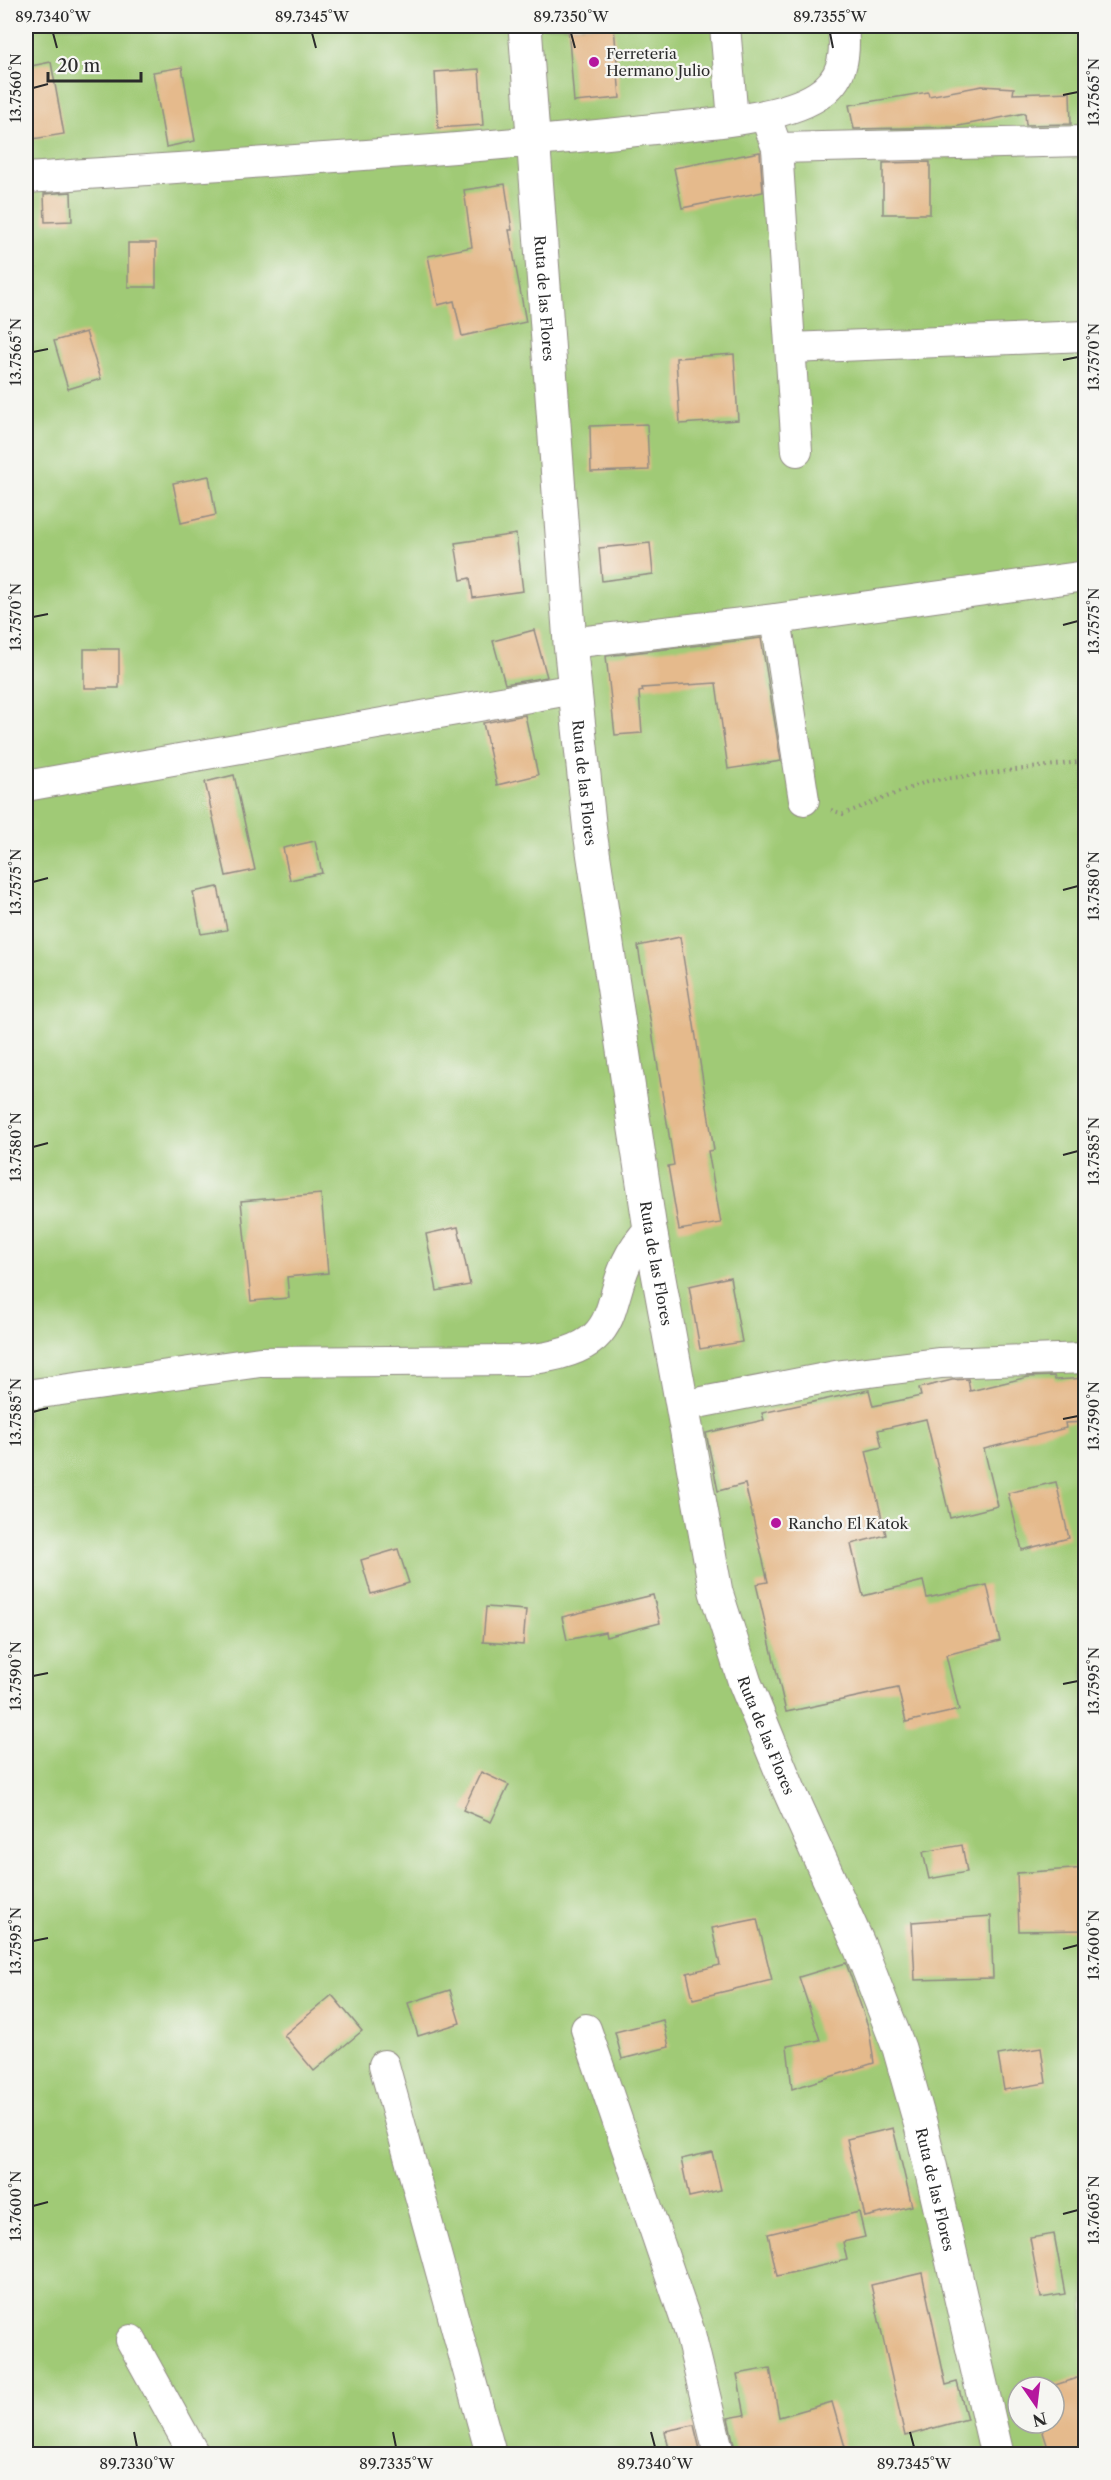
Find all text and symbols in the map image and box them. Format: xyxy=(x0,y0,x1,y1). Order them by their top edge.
text: 89.7340°W xyxy=(15,7,92,26)
text: 89.7345°W xyxy=(275,7,350,26)
text: 89.7350°W xyxy=(533,7,609,26)
text: 89.7355°W xyxy=(793,7,868,26)
place label: Ferreteria Hermano Julio xyxy=(606,44,710,80)
scale bar xyxy=(48,45,141,83)
text: 13.7560°N xyxy=(6,53,25,123)
text: 20 m xyxy=(57,55,101,77)
marker: Ferreteria Hermano Julio xyxy=(587,55,601,69)
text: 13.7565°N xyxy=(1084,58,1103,126)
street label: Ruta de las Flores xyxy=(531,235,559,362)
text: 13.7565°N xyxy=(6,318,25,386)
text: 13.7570°N xyxy=(1084,323,1103,391)
text: 13.7570°N xyxy=(6,583,25,651)
text: 13.7575°N xyxy=(1084,588,1103,654)
street label: Ruta de las Flores xyxy=(569,719,601,847)
text: 13.7575°N xyxy=(6,849,25,915)
text: 13.7580°N xyxy=(1084,851,1103,921)
text: 13.7580°N xyxy=(6,1112,25,1182)
text: 13.7585°N xyxy=(1084,1117,1103,1185)
street label: Ruta de las Flores xyxy=(636,1200,677,1327)
text: 13.7585°N xyxy=(6,1378,25,1446)
text: 13.7590°N xyxy=(1084,1381,1103,1451)
place label: Rancho El Katok xyxy=(788,1514,910,1533)
marker: Rancho El Katok xyxy=(769,1516,783,1530)
text: 13.7590°N xyxy=(6,1641,25,1711)
text: 13.7595°N xyxy=(1084,1647,1103,1715)
street label: Ruta de las Flores xyxy=(734,1674,799,1797)
text: 13.7595°N xyxy=(6,1907,25,1975)
text: 13.7600°N xyxy=(1084,1910,1103,1980)
street label: Ruta de las Flores xyxy=(912,2126,959,2253)
text: 13.7600°N xyxy=(6,2171,25,2241)
text: 13.7605°N xyxy=(1084,2175,1103,2245)
north arrow xyxy=(1006,2375,1066,2435)
text: N xyxy=(1030,2408,1049,2431)
text: 89.7330°W xyxy=(99,2454,175,2473)
text: 89.7335°W xyxy=(359,2454,434,2473)
text: 89.7340°W xyxy=(617,2454,694,2473)
text: 89.7345°W xyxy=(877,2454,952,2473)

